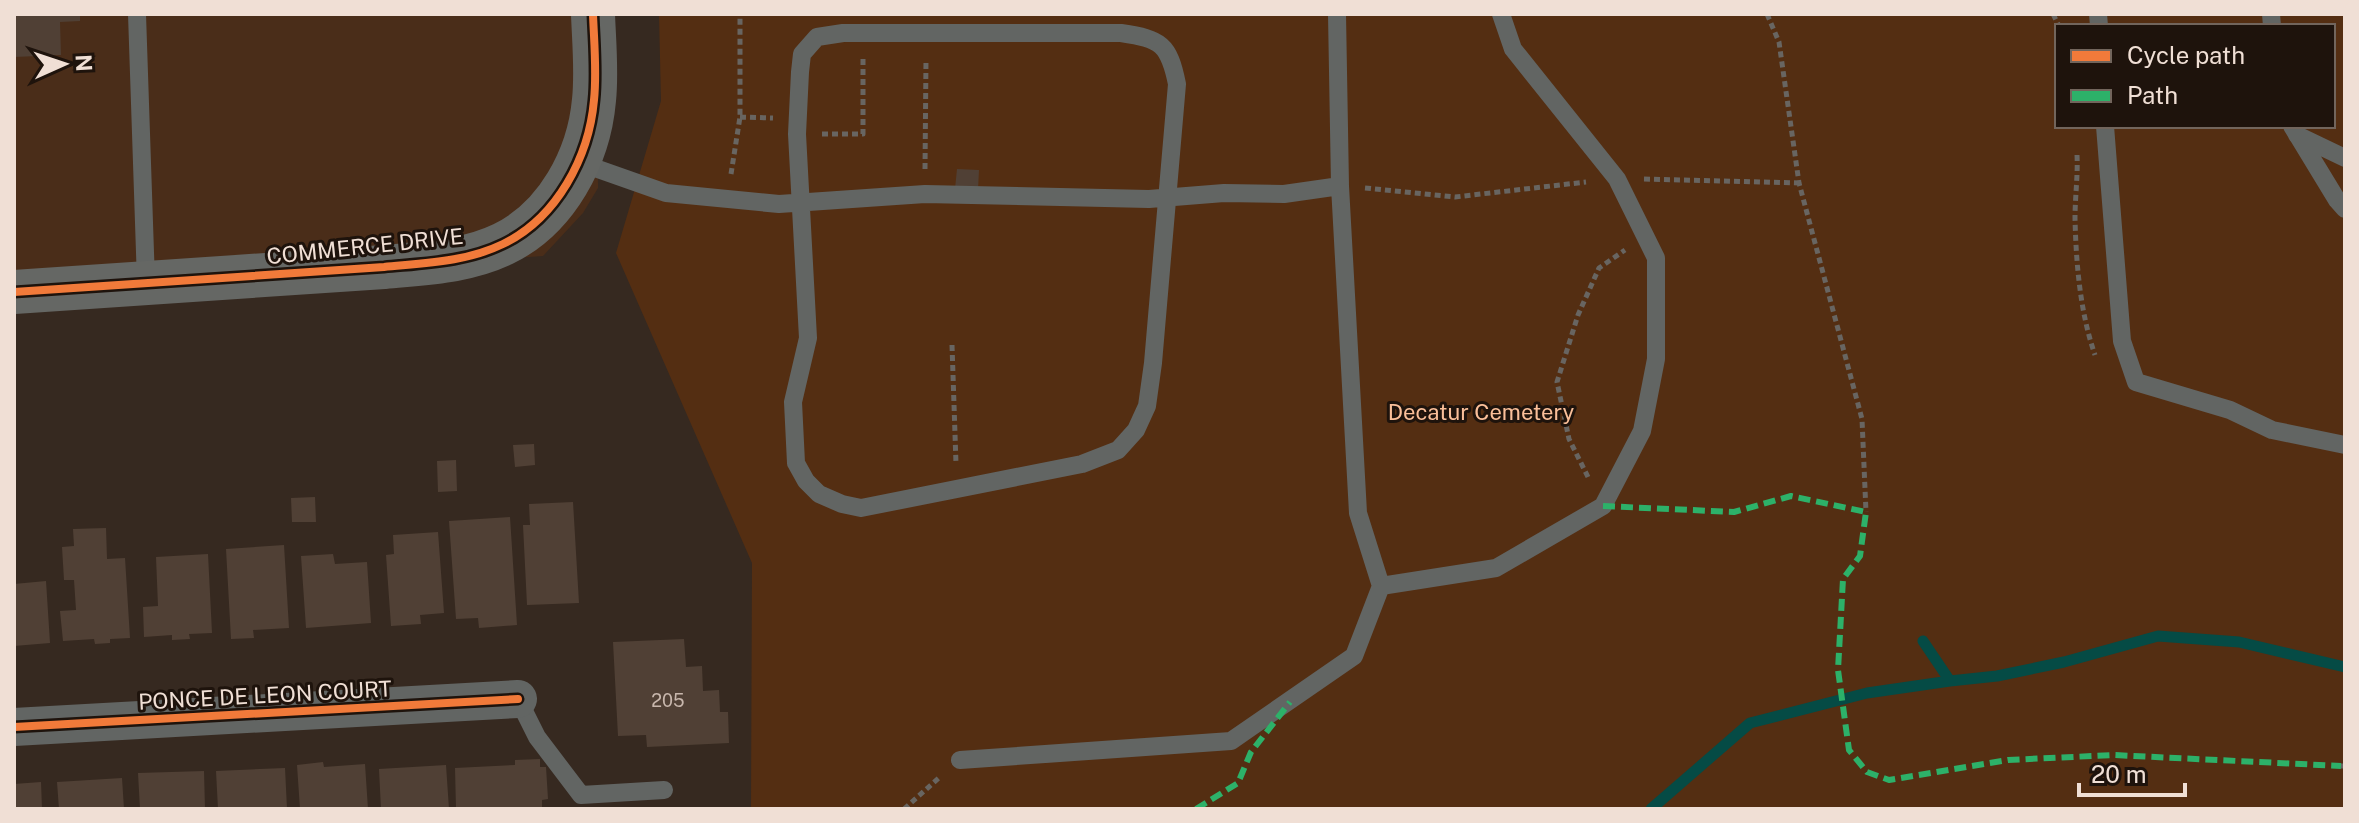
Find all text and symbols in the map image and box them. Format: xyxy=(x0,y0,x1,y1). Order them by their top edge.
north arrow xyxy=(24,24,104,104)
legend xyxy=(2055,24,2335,128)
text: Cycle path xyxy=(2127,41,2245,69)
text: N xyxy=(71,54,97,72)
text: Path xyxy=(2127,81,2178,109)
street label: COMMERCE DRIVE xyxy=(265,223,465,269)
park label: Decatur Cemetery xyxy=(1388,399,1574,425)
street label: PONCE DE LEON COURT xyxy=(138,675,392,715)
house number: 205 xyxy=(651,690,685,711)
scale bar xyxy=(2079,747,2185,797)
text: 20 m xyxy=(2091,760,2147,788)

